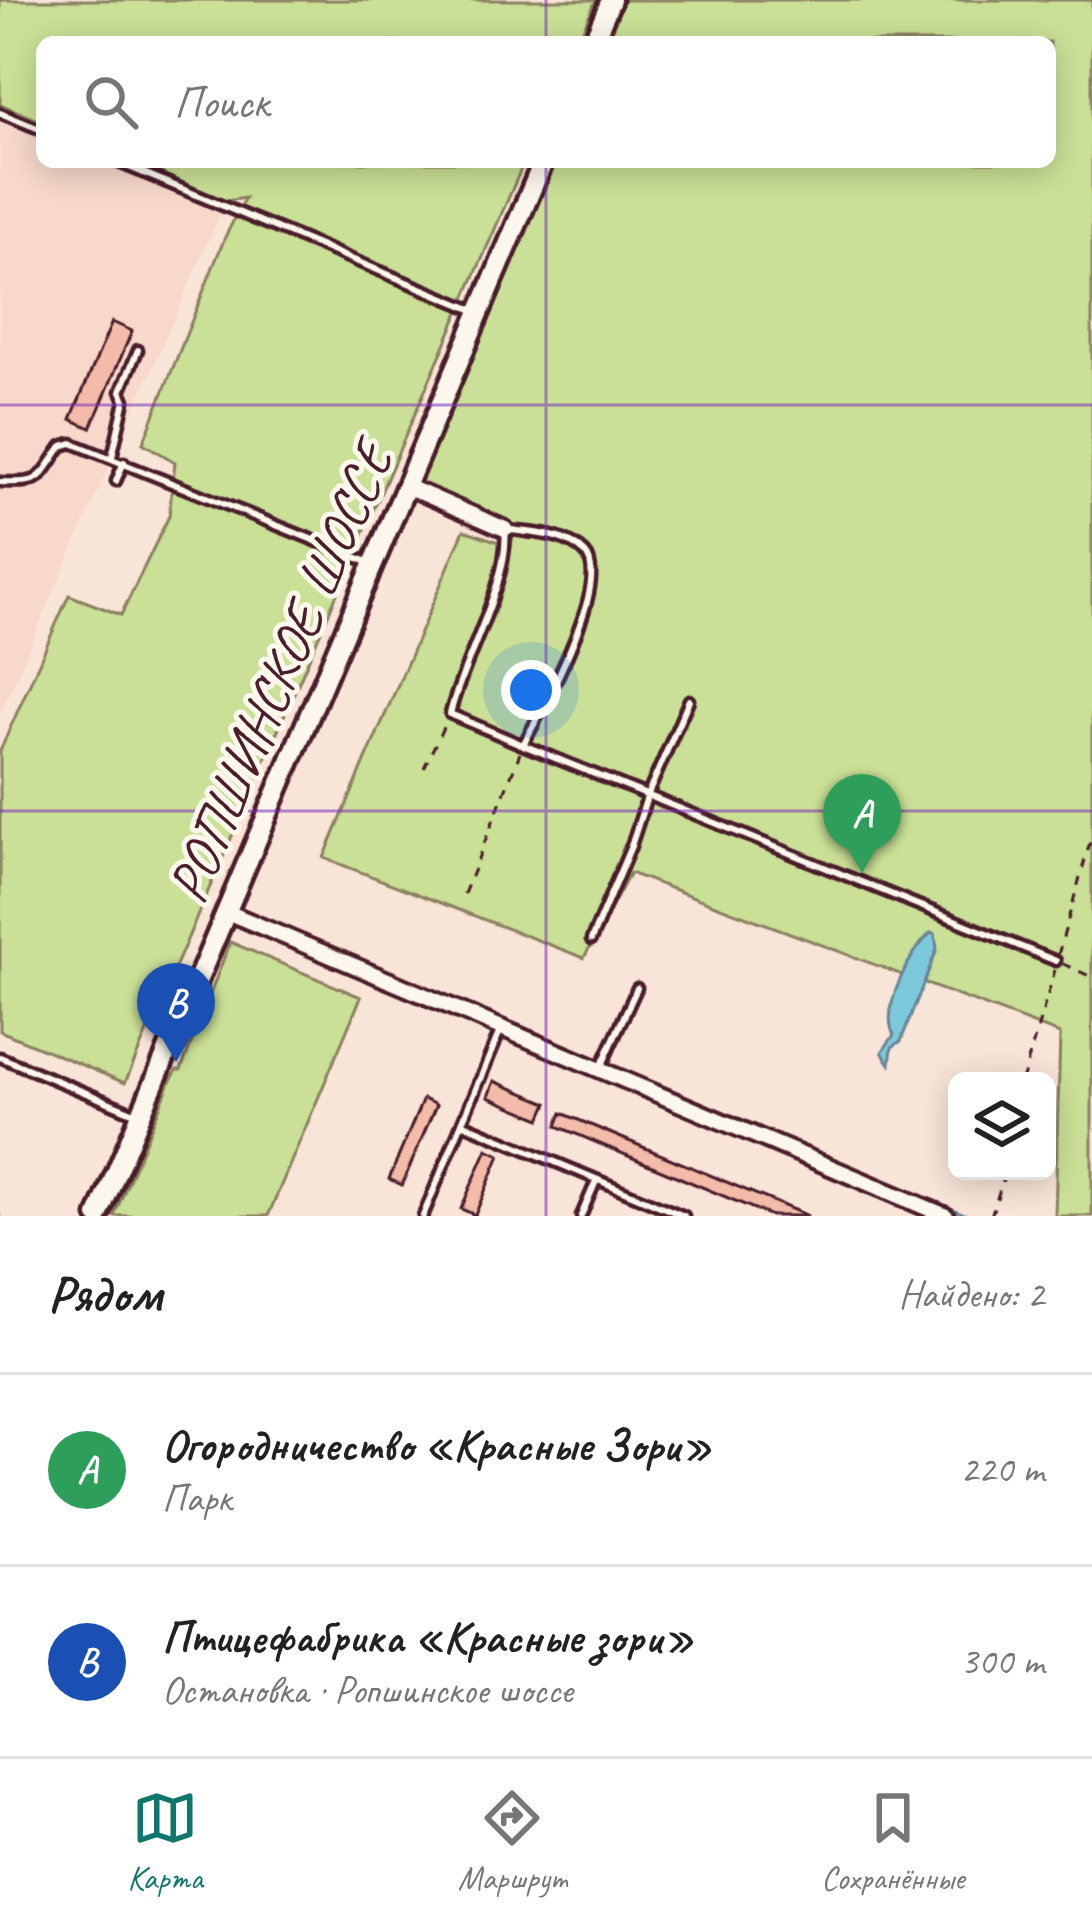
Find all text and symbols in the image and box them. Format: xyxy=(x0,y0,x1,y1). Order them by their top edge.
search box xyxy=(36,36,1056,168)
icon: search xyxy=(78,69,144,135)
text: Поиск xyxy=(174,74,269,131)
street label: РОПШИНСКОЕ ШОССЕ xyxy=(151,426,412,913)
your location xyxy=(501,660,561,720)
pin: A xyxy=(823,774,901,873)
pin: B xyxy=(137,963,215,1062)
map controls xyxy=(948,1072,1056,1180)
button: layers xyxy=(948,1072,1056,1180)
text: Рядом xyxy=(48,1262,162,1326)
text: Найдено: 2 xyxy=(899,1270,1044,1319)
text: Огородничество «Красные Зори» xyxy=(162,1417,712,1474)
text: A xyxy=(77,1445,97,1494)
text: 220 m xyxy=(960,1445,1044,1494)
text: Парк xyxy=(162,1474,232,1523)
text: Птицефабрика «Красные зори» xyxy=(162,1609,694,1666)
text: B xyxy=(77,1637,97,1686)
text: 300 m xyxy=(960,1637,1044,1686)
text: Остановка · Ропшинское шоссе xyxy=(162,1666,573,1715)
tab: Карта xyxy=(127,1785,203,1899)
tab: Маршрут xyxy=(458,1785,567,1899)
tab: Сохранённые xyxy=(821,1785,965,1899)

